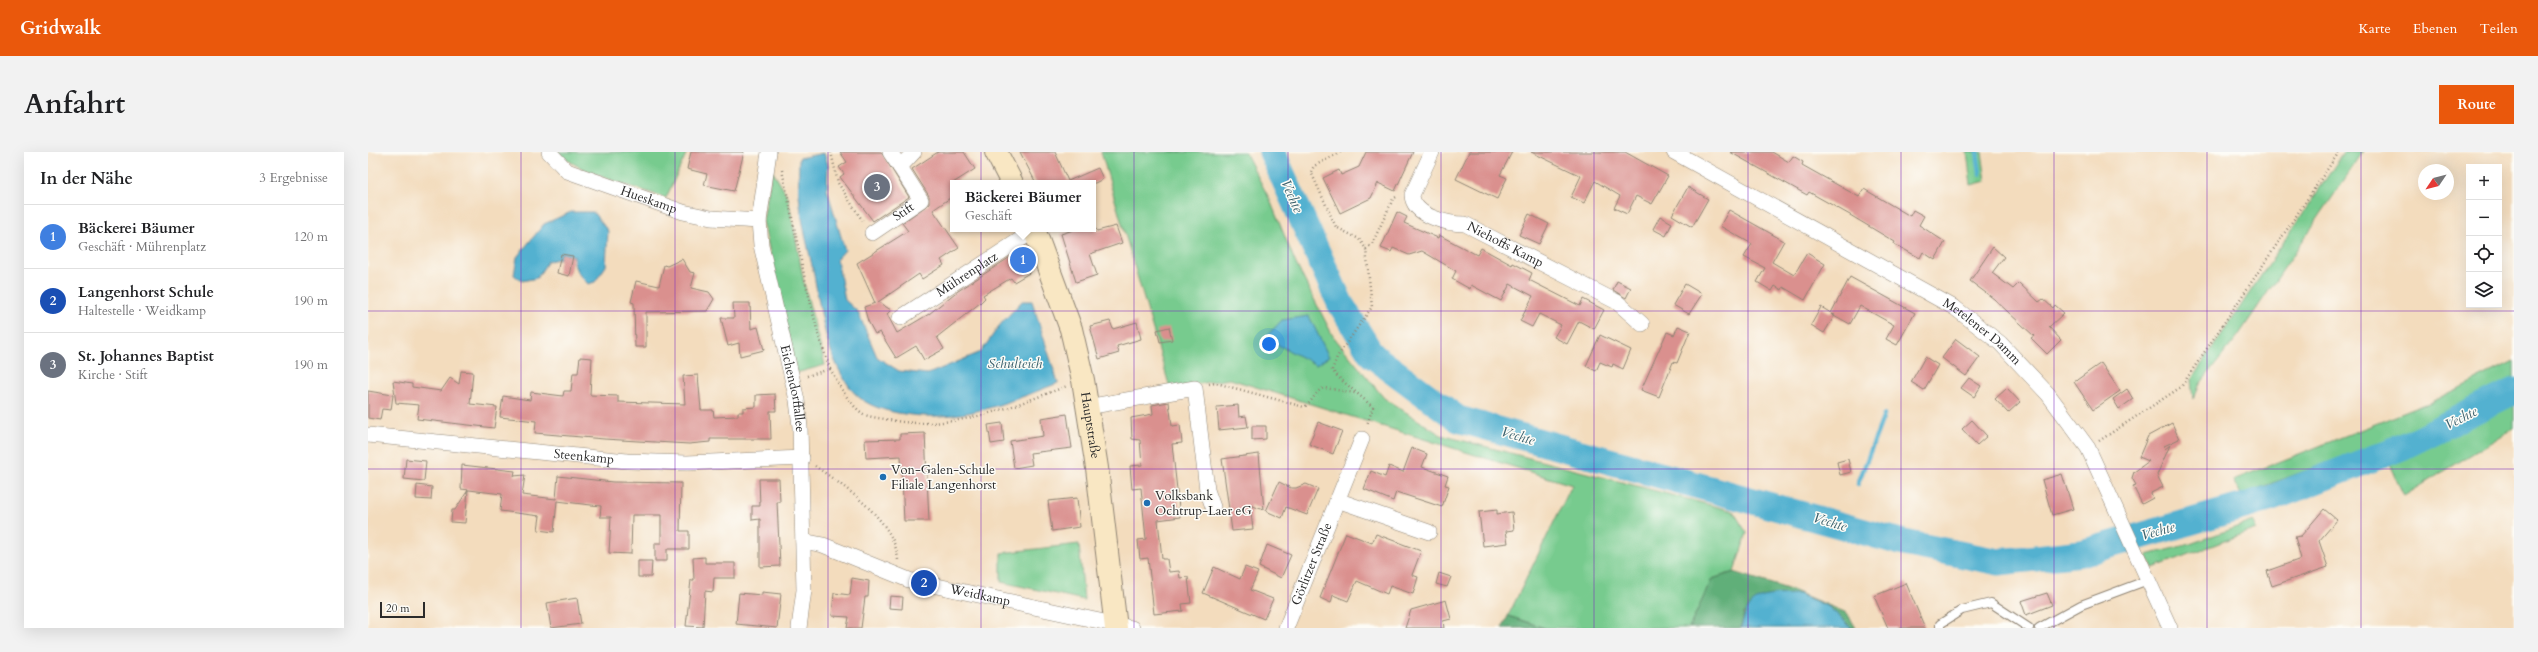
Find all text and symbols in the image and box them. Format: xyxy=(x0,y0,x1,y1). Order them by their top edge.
text: Gridwalk xyxy=(20,15,101,41)
text: Karte xyxy=(2358,19,2391,38)
text: Ebenen xyxy=(2413,19,2458,38)
text: Teilen xyxy=(2480,19,2518,38)
text: Anfahrt xyxy=(24,85,125,123)
button: Route xyxy=(2439,85,2514,124)
north arrow xyxy=(2418,164,2454,200)
map controls xyxy=(2466,164,2502,308)
button: + xyxy=(2466,164,2502,200)
text: In der Nähe xyxy=(40,167,133,190)
text: 3 Ergebnisse xyxy=(259,169,328,187)
pin: 3 xyxy=(864,172,890,202)
water label: Vechte xyxy=(1276,176,1308,216)
popup xyxy=(950,180,1096,232)
street label: Hueskamp xyxy=(618,182,680,218)
text: Bäckerei Bäumer xyxy=(965,187,1081,207)
street label: Stift xyxy=(889,198,918,225)
button: − xyxy=(2466,200,2502,236)
text: Geschäft xyxy=(965,207,1012,225)
text: Bäckerei Bäumer xyxy=(78,218,195,238)
street label: Niehoffs Kamp xyxy=(1464,218,1547,272)
text: 1 xyxy=(50,228,56,246)
text: 120 m xyxy=(294,228,328,246)
button: locate xyxy=(2466,236,2502,272)
text: Geschäft · Mührenplatz xyxy=(78,238,206,256)
pin: 1 xyxy=(1010,245,1036,275)
street label: Mührenplatz xyxy=(933,247,1002,301)
button: layers xyxy=(2466,272,2502,308)
text: Langenhorst Schule xyxy=(78,282,214,302)
text: 2 xyxy=(50,292,56,310)
text: 190 m xyxy=(294,292,328,310)
street label: Metelener Damm xyxy=(1939,294,2025,369)
text: Haltestelle · Weidkamp xyxy=(78,302,206,320)
your location xyxy=(1259,334,1279,354)
street label: Eichendorffallee xyxy=(776,343,809,433)
text: St. Johannes Baptist xyxy=(78,346,214,366)
water label: Schulteich xyxy=(988,354,1043,373)
text: 3 xyxy=(50,356,56,374)
text: 190 m xyxy=(294,356,328,374)
text: Kirche · Stift xyxy=(78,366,148,384)
street label: Hauptstraße xyxy=(1076,391,1104,460)
water label: Vechte xyxy=(2441,401,2481,434)
water label: Vechte xyxy=(1499,422,1538,450)
street label: Steenkamp xyxy=(553,445,615,469)
place label: Von-Galen-Schule Filiale Langenhorst xyxy=(891,461,996,494)
marker: Von-Galen-Schule Filiale Langenhorst xyxy=(878,472,888,482)
place label: Volksbank Ochtrup-Laer eG xyxy=(1155,487,1252,520)
marker: Volksbank Ochtrup-Laer eG xyxy=(1142,498,1152,508)
water label: Vechte xyxy=(1811,508,1850,536)
water label: Vechte xyxy=(2139,517,2178,545)
street label: Görlitzer Straße xyxy=(1287,520,1337,608)
pin: 2 xyxy=(911,568,937,598)
street label: Weidkamp xyxy=(947,580,1012,611)
scale bar xyxy=(380,600,425,619)
text: 20 m xyxy=(386,601,410,616)

